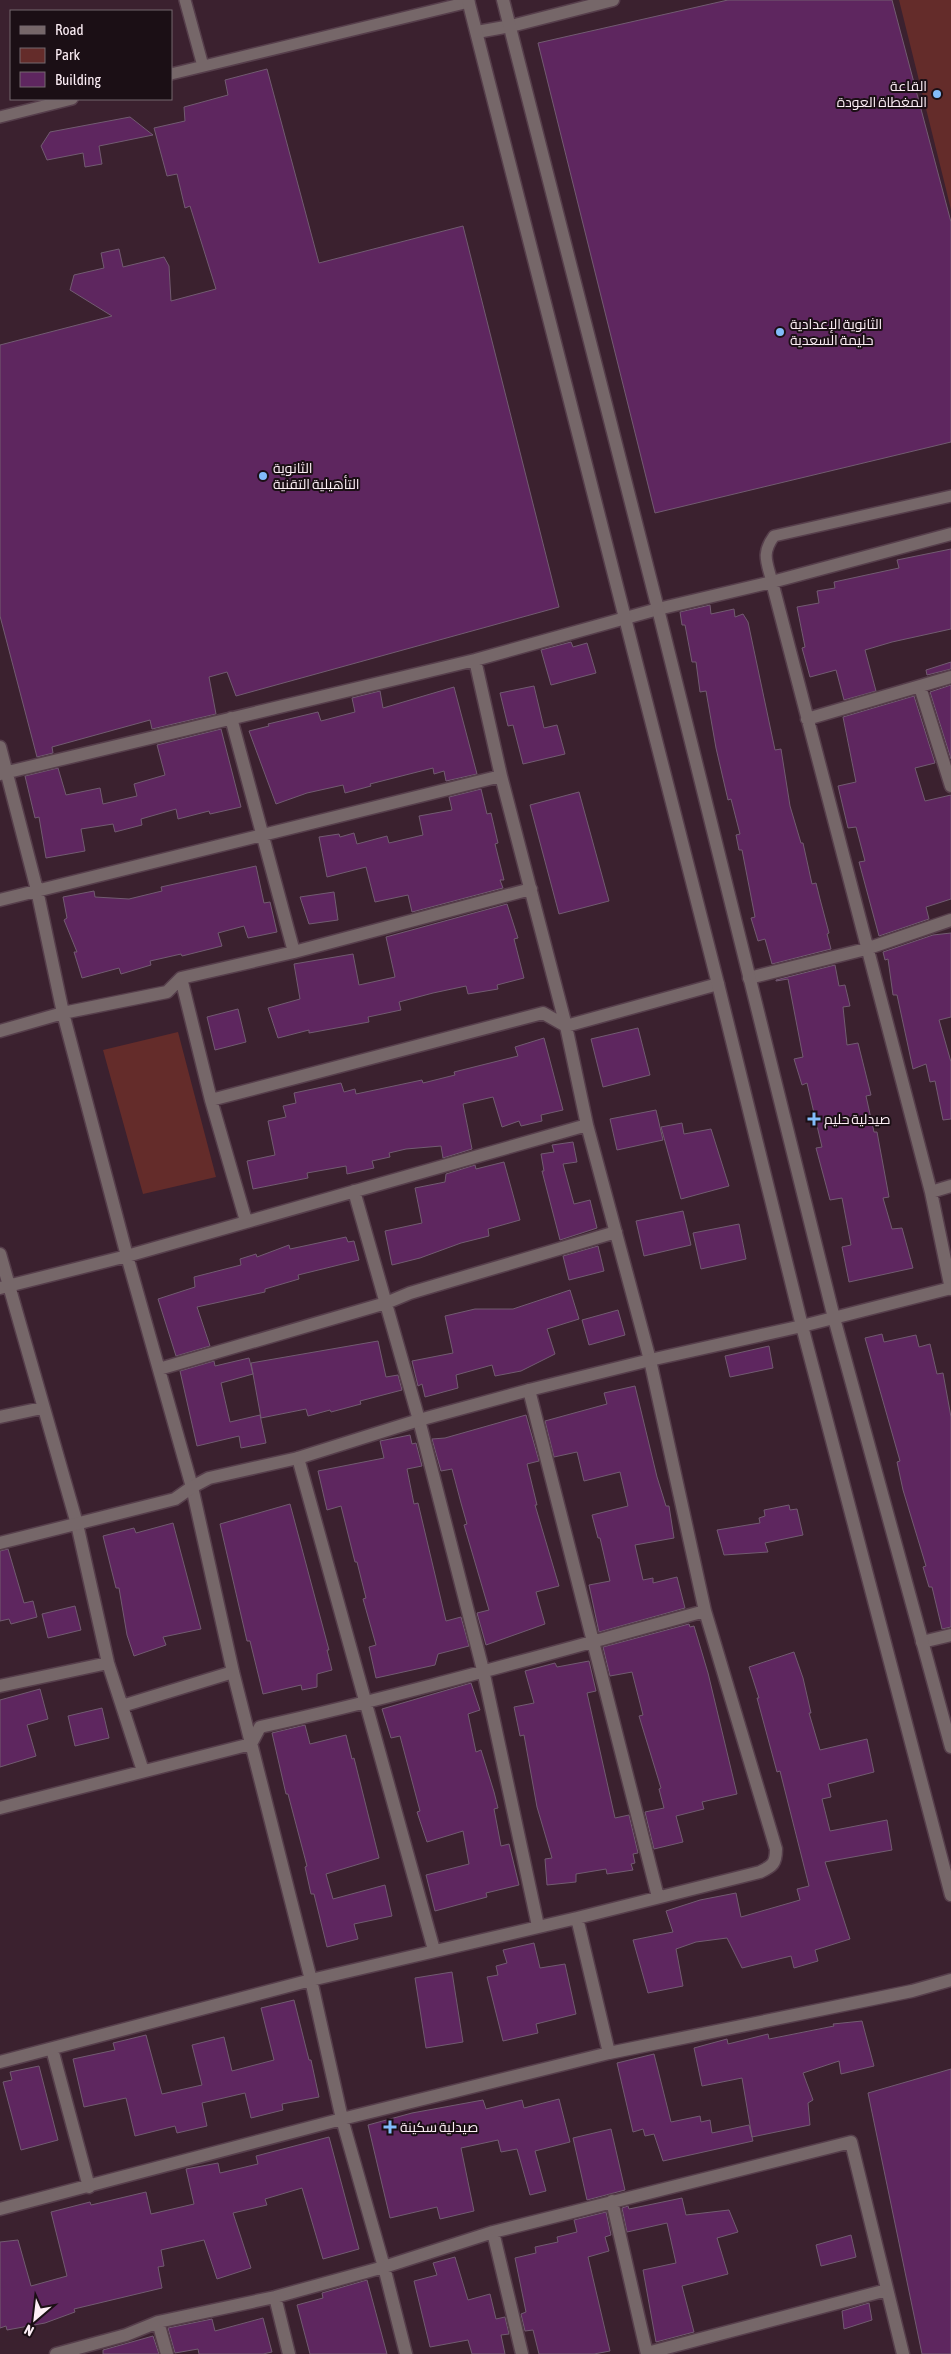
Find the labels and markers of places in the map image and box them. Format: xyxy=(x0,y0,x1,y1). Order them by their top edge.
place label: القاعة المغطاة العودة xyxy=(837,78,927,110)
marker: القاعة المغطاة العودة xyxy=(931,88,943,100)
place label: الثانوية الإعدادية حليمة السعدية xyxy=(790,316,882,348)
marker: الثانوية الإعدادية حليمة السعدية xyxy=(774,326,786,338)
place label: الثانوية التأهيلية التقنية xyxy=(273,460,360,492)
marker: الثانوية التأهيلية التقنية xyxy=(257,470,269,482)
place label: صيدلية حليم xyxy=(824,1111,890,1129)
marker: صيدلية حليم xyxy=(808,1113,820,1125)
place label: صيدلية سكينة xyxy=(400,2119,478,2135)
marker: صيدلية سكينة xyxy=(384,2121,396,2133)

